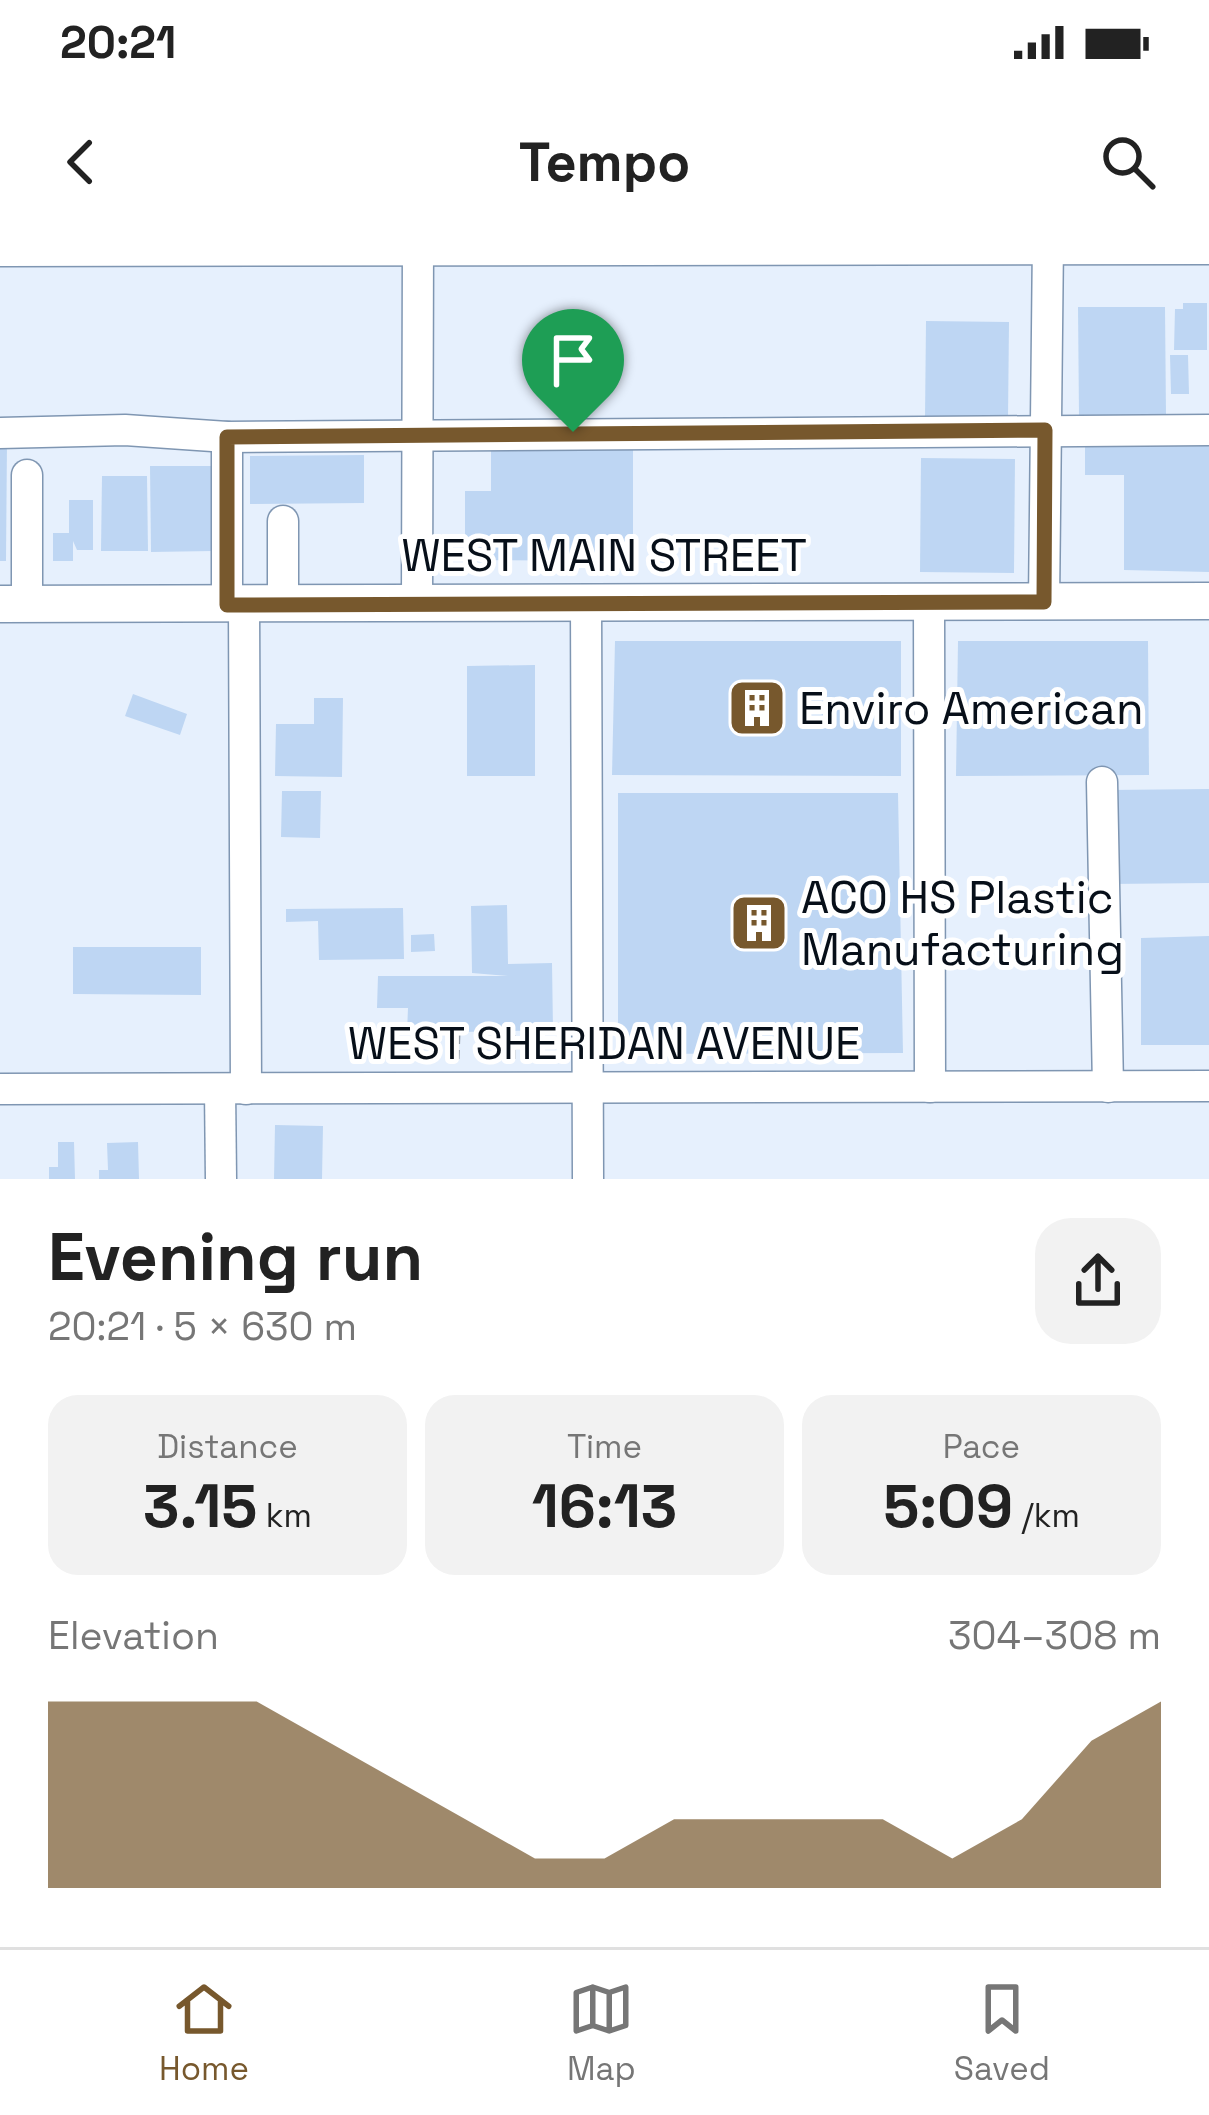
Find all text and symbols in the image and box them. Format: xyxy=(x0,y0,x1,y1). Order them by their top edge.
text: 20:21 xyxy=(60,14,176,71)
text: Tempo xyxy=(519,128,690,197)
icon: back xyxy=(48,129,114,195)
icon: search xyxy=(1095,129,1161,195)
pin xyxy=(522,309,624,432)
icon: arrive xyxy=(540,327,606,393)
street label: WEST MAIN STREET xyxy=(401,527,807,584)
building icon: Enviro American xyxy=(726,677,788,739)
place label: Enviro American xyxy=(799,680,1143,737)
place label: ACO HS Plastic Manufacturing xyxy=(801,869,1124,978)
building icon: ACO HS Plastic Manufacturing xyxy=(728,892,790,954)
street label: WEST SHERIDAN AVENUE xyxy=(348,1015,860,1072)
text: Evening run xyxy=(48,1215,423,1299)
button: share xyxy=(1035,1218,1161,1344)
text: 20:21 · 5 × 630 m xyxy=(48,1302,357,1351)
text: Distance xyxy=(157,1426,298,1468)
text: Time xyxy=(567,1426,642,1468)
text: Pace xyxy=(943,1426,1020,1468)
text: 3.15 xyxy=(143,1468,257,1545)
text: 16:13 xyxy=(532,1468,677,1545)
text: 5:09 xyxy=(883,1468,1013,1545)
text: km xyxy=(257,1495,312,1537)
text: /km xyxy=(1013,1495,1080,1537)
text: Elevation xyxy=(48,1611,219,1660)
text: 304–308 m xyxy=(948,1611,1161,1660)
tab: Home xyxy=(159,1976,249,2090)
tab: Map xyxy=(567,1976,636,2090)
tab: Saved xyxy=(954,1976,1050,2090)

